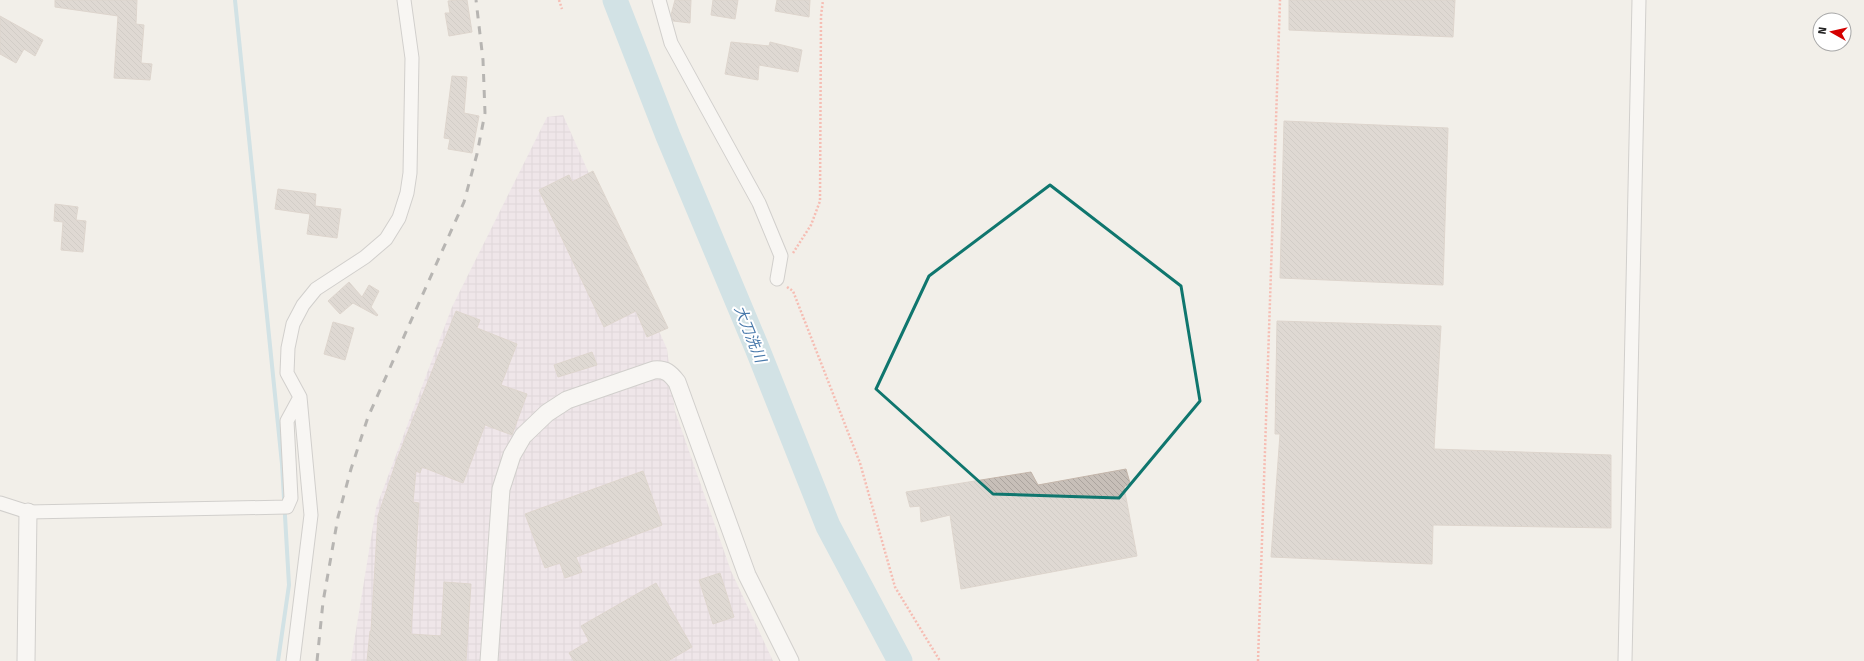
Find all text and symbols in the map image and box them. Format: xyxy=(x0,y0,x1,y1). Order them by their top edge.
north arrow xyxy=(1812,12,1852,52)
text: N xyxy=(1816,26,1830,35)
water label: 大刀洗川 xyxy=(730,303,770,367)

